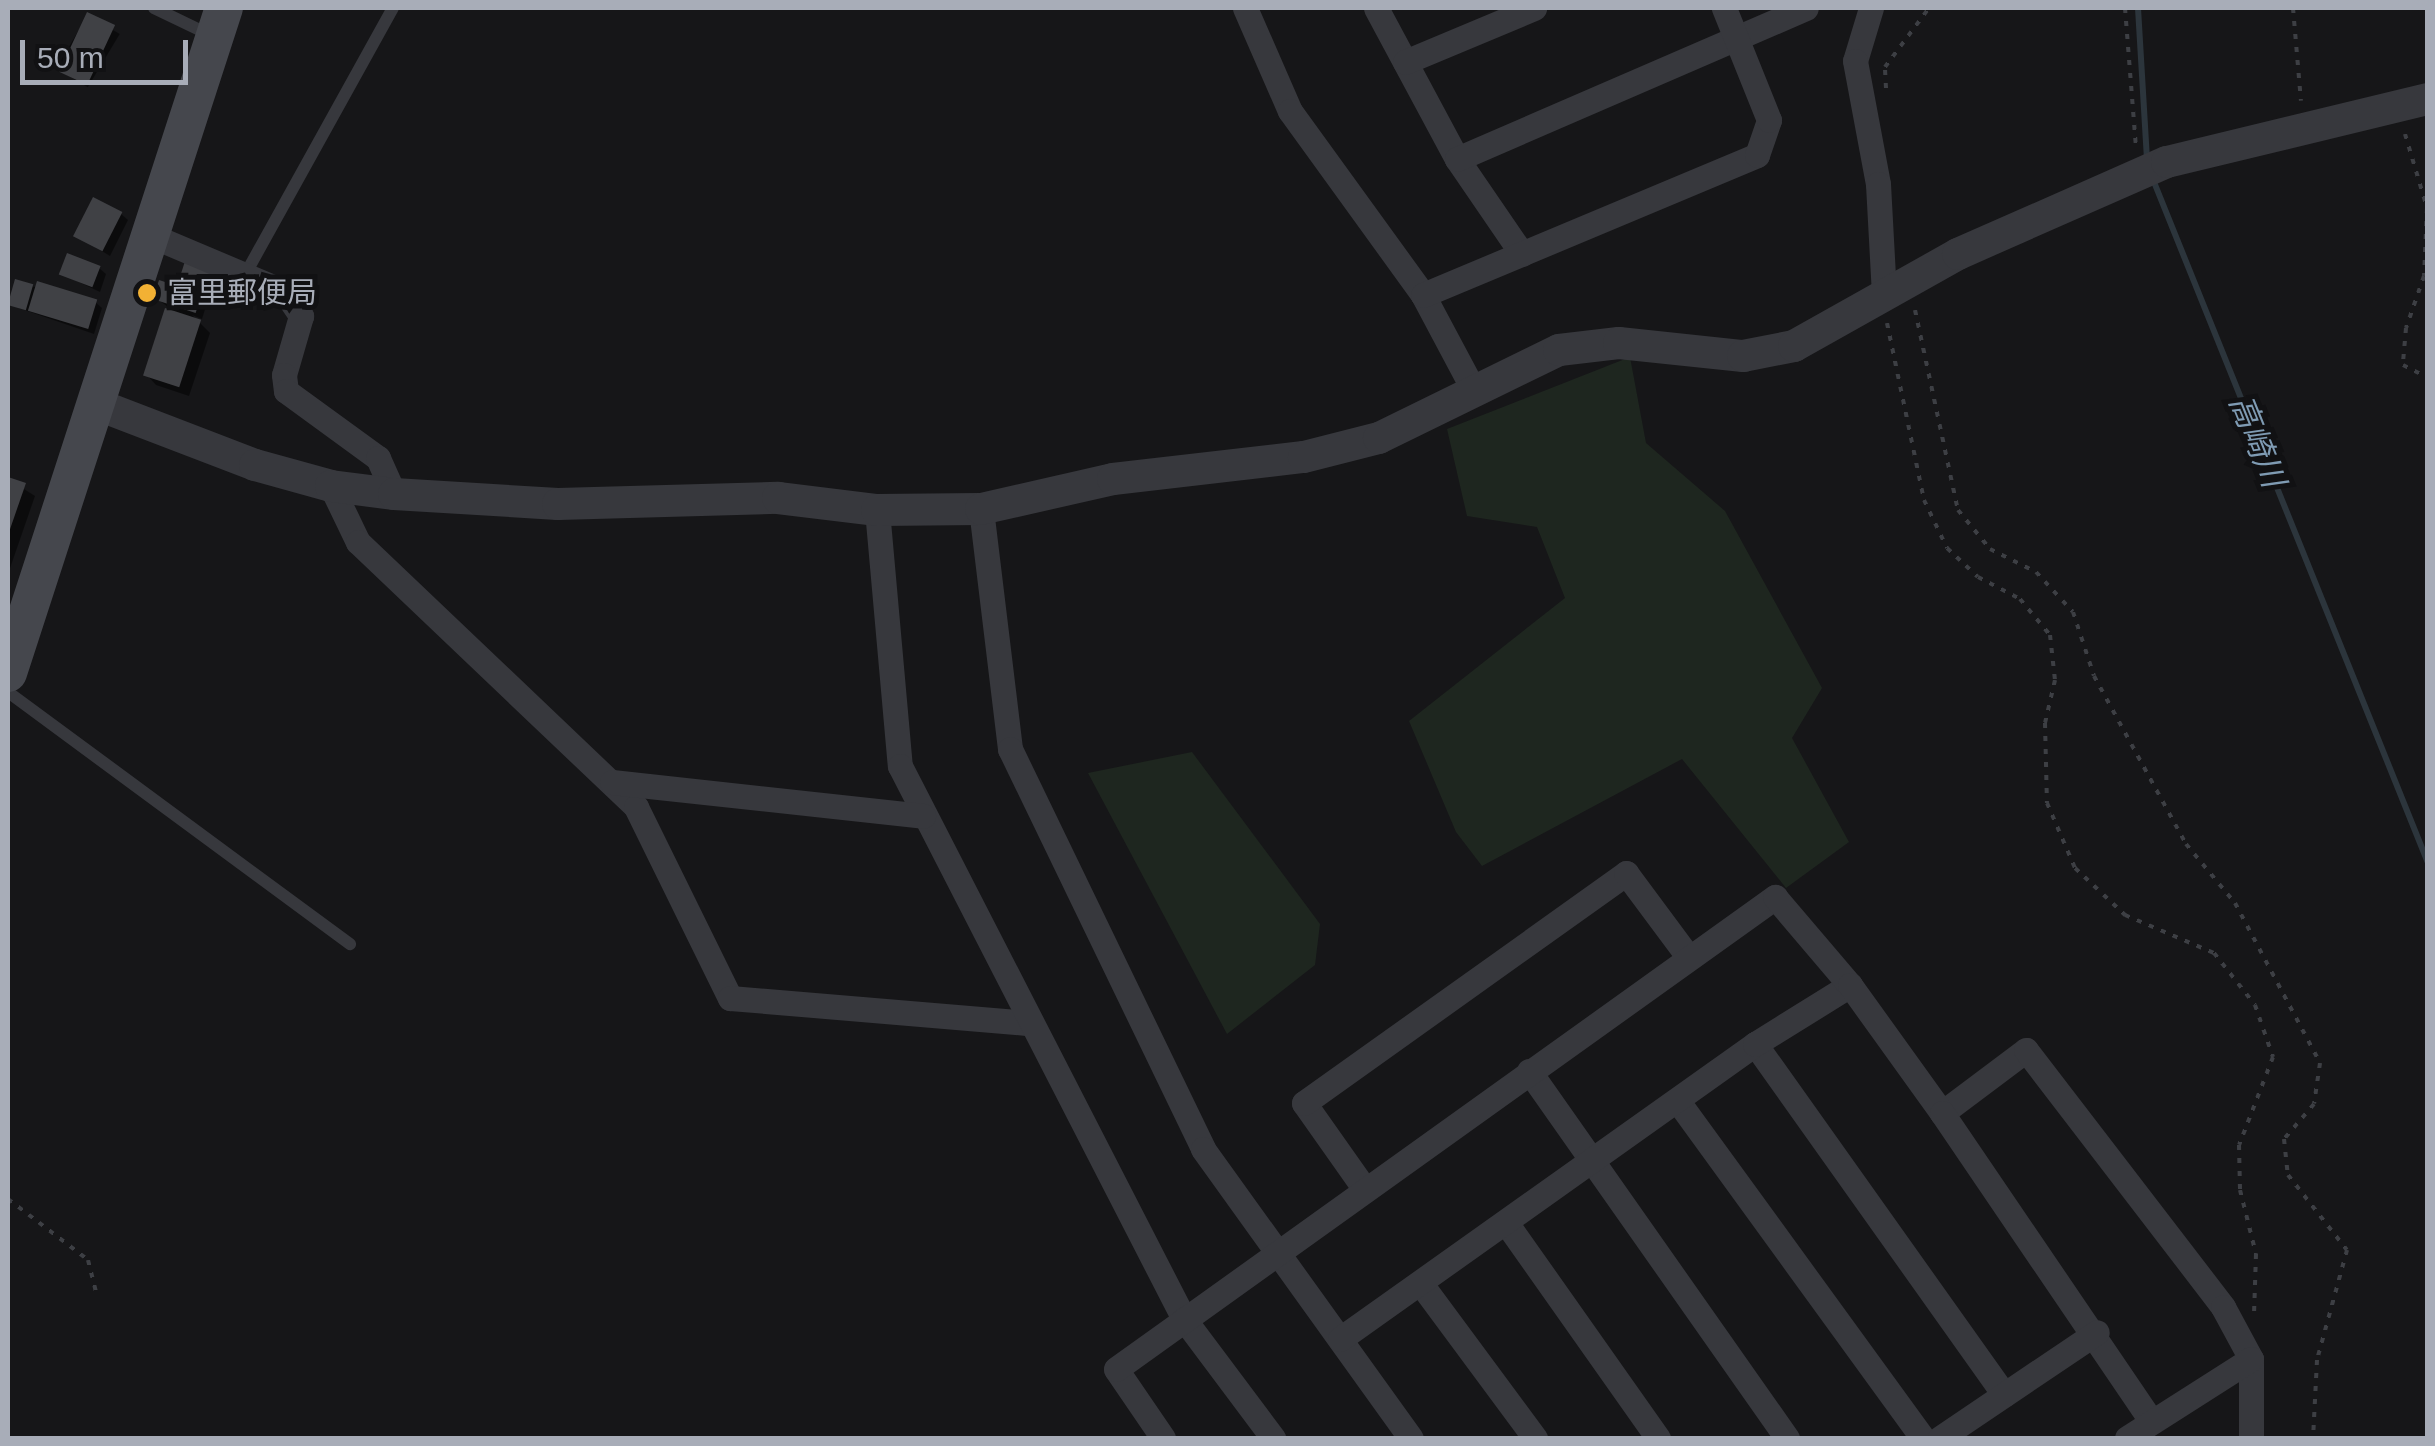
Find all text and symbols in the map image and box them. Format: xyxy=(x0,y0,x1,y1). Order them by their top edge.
scale bar xyxy=(25,20,192,82)
text: 50 m xyxy=(37,41,104,74)
place label: 富里郵便局 xyxy=(167,275,317,311)
marker: 富里郵便局 xyxy=(136,282,158,304)
water label: 高崎川 xyxy=(2221,389,2293,493)

